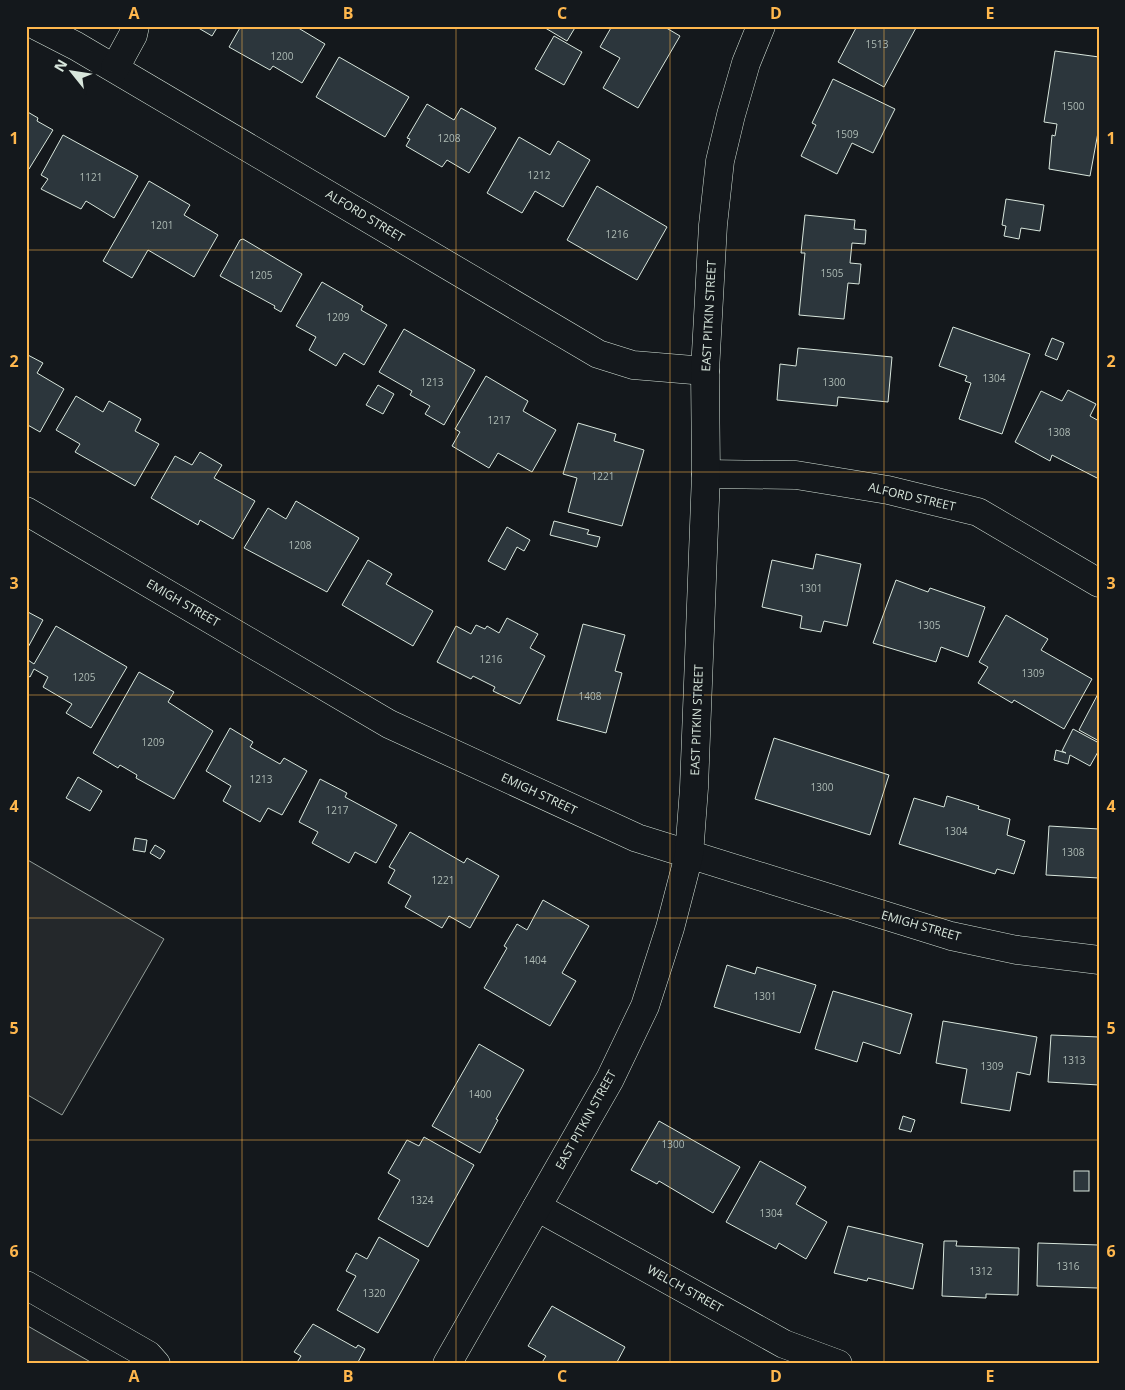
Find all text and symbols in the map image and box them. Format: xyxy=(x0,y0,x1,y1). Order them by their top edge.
text: A xyxy=(128,2,140,24)
text: B xyxy=(343,2,353,24)
text: C xyxy=(557,2,567,24)
text: D xyxy=(770,2,782,24)
text: E xyxy=(986,2,995,24)
house number: 1513 xyxy=(866,37,889,51)
north arrow xyxy=(48,48,98,98)
house number: 1200 xyxy=(271,49,294,63)
text: N xyxy=(49,56,71,75)
house number: 1500 xyxy=(1062,99,1085,113)
text: 1 xyxy=(9,127,19,149)
house number: 1509 xyxy=(836,127,859,141)
text: 1 xyxy=(1106,127,1116,149)
house number: 1208 xyxy=(438,131,461,145)
house number: 1212 xyxy=(528,168,551,182)
house number: 1121 xyxy=(80,170,102,184)
street label: ALFORD STREET xyxy=(323,185,408,246)
house number: 1201 xyxy=(151,218,173,232)
house number: 1216 xyxy=(606,227,629,241)
street label: EAST PITKIN STREET xyxy=(697,260,720,372)
house number: 1505 xyxy=(821,266,844,280)
house number: 1205 xyxy=(250,268,273,282)
house number: 1209 xyxy=(327,310,350,324)
text: 2 xyxy=(9,350,19,372)
text: 2 xyxy=(1106,350,1116,372)
house number: 1304 xyxy=(983,371,1006,385)
house number: 1213 xyxy=(421,375,444,389)
house number: 1300 xyxy=(823,375,846,389)
house number: 1217 xyxy=(488,413,511,427)
house number: 1308 xyxy=(1048,425,1071,439)
house number: 1221 xyxy=(592,469,614,483)
street label: ALFORD STREET xyxy=(867,478,958,515)
house number: 1208 xyxy=(289,538,312,552)
text: 3 xyxy=(9,572,19,594)
text: 3 xyxy=(1106,572,1116,594)
street label: EMIGH STREET xyxy=(143,575,223,631)
house number: 1301 xyxy=(800,581,822,595)
house number: 1305 xyxy=(918,618,941,632)
house number: 1216 xyxy=(480,652,503,666)
street label: EAST PITKIN STREET xyxy=(686,664,707,776)
house number: 1309 xyxy=(1022,666,1045,680)
house number: 1205 xyxy=(73,670,96,684)
house number: 1408 xyxy=(579,689,602,703)
house number: 1209 xyxy=(142,735,165,749)
street label: EMIGH STREET xyxy=(498,769,580,819)
house number: 1213 xyxy=(250,772,273,786)
house number: 1300 xyxy=(811,780,834,794)
text: 4 xyxy=(9,795,19,817)
text: 4 xyxy=(1106,795,1116,817)
house number: 1217 xyxy=(326,803,349,817)
house number: 1304 xyxy=(945,824,968,838)
house number: 1308 xyxy=(1062,845,1085,859)
house number: 1221 xyxy=(432,873,454,887)
street label: EMIGH STREET xyxy=(879,906,963,945)
house number: 1404 xyxy=(524,953,547,967)
house number: 1301 xyxy=(754,989,776,1003)
text: 5 xyxy=(9,1017,19,1039)
text: 5 xyxy=(1106,1017,1116,1039)
house number: 1313 xyxy=(1063,1053,1086,1067)
house number: 1309 xyxy=(981,1059,1004,1073)
street label: EAST PITKIN STREET xyxy=(551,1067,620,1172)
house number: 1400 xyxy=(469,1087,492,1101)
house number: 1300 xyxy=(662,1137,685,1151)
house number: 1324 xyxy=(411,1193,434,1207)
house number: 1304 xyxy=(760,1206,783,1220)
text: 6 xyxy=(9,1240,19,1262)
text: 6 xyxy=(1106,1240,1116,1262)
house number: 1316 xyxy=(1057,1259,1080,1273)
street label: WELCH STREET xyxy=(644,1261,726,1317)
house number: 1312 xyxy=(970,1264,993,1278)
house number: 1320 xyxy=(363,1286,386,1300)
text: A xyxy=(128,1365,140,1387)
text: B xyxy=(343,1365,353,1387)
text: C xyxy=(557,1365,567,1387)
text: D xyxy=(770,1365,782,1387)
text: E xyxy=(986,1365,995,1387)

